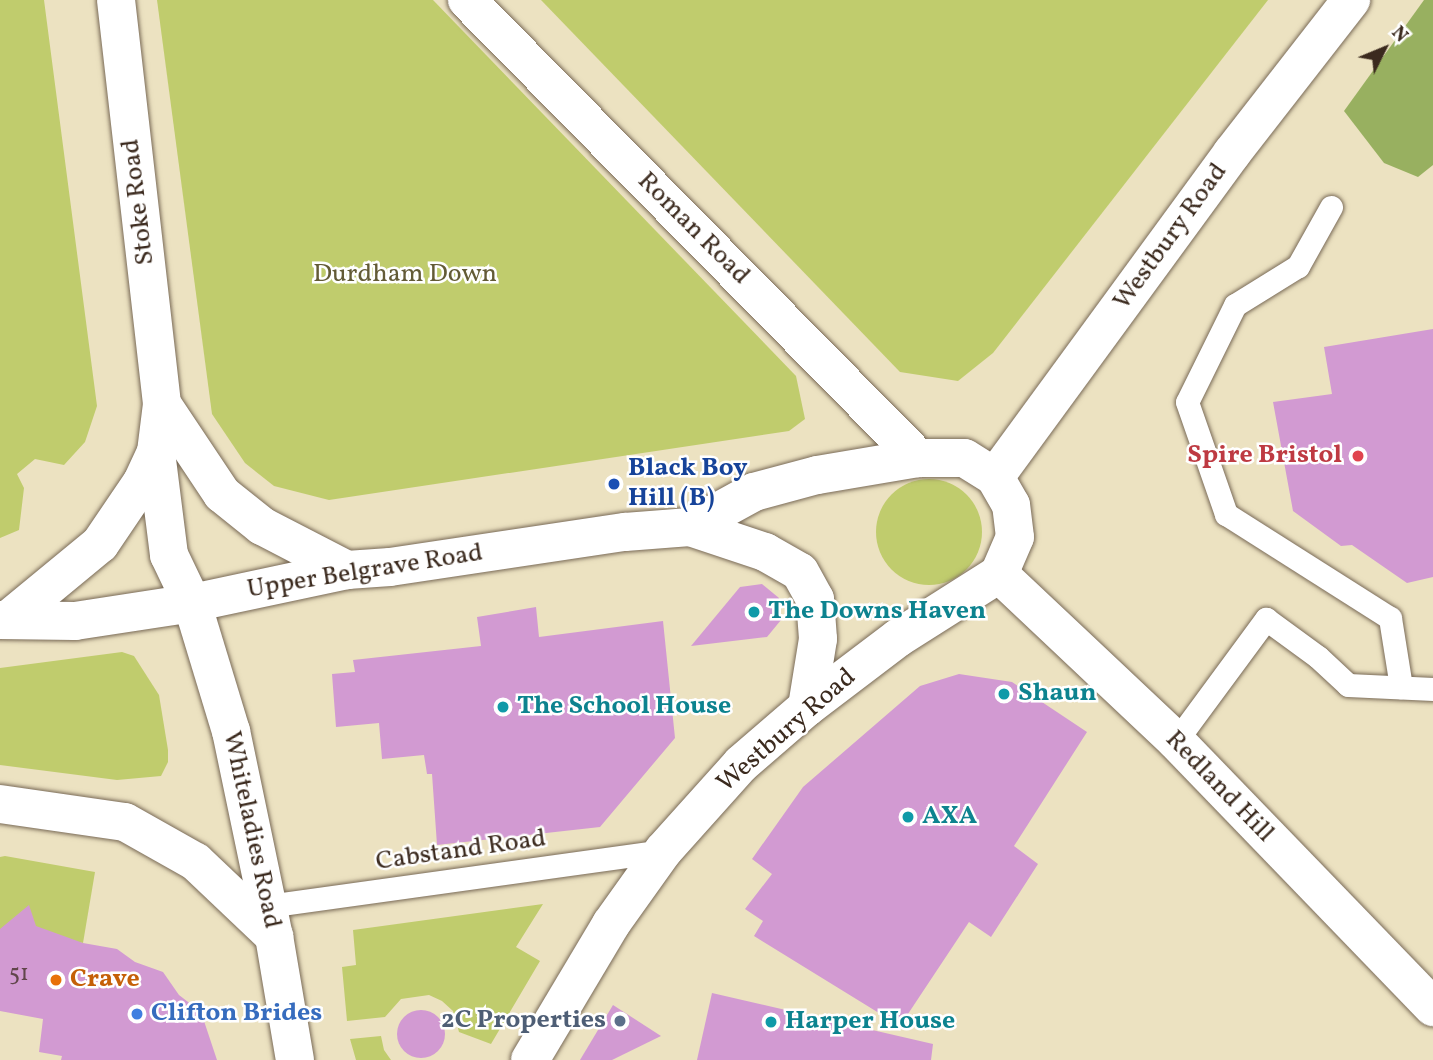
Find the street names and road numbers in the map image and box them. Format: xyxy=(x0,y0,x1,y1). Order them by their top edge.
street label: Stoke Road xyxy=(116,137,162,267)
street label: Westbury Road xyxy=(1107,157,1235,317)
street label: Roman Road xyxy=(630,166,756,292)
street label: Upper Belgrave Road xyxy=(245,538,485,606)
street label: Westbury Road xyxy=(711,662,863,800)
street label: Redland Hill xyxy=(1158,725,1280,849)
street label: Whiteladies Road xyxy=(215,729,287,931)
street label: Cabstand Road xyxy=(374,824,548,878)

